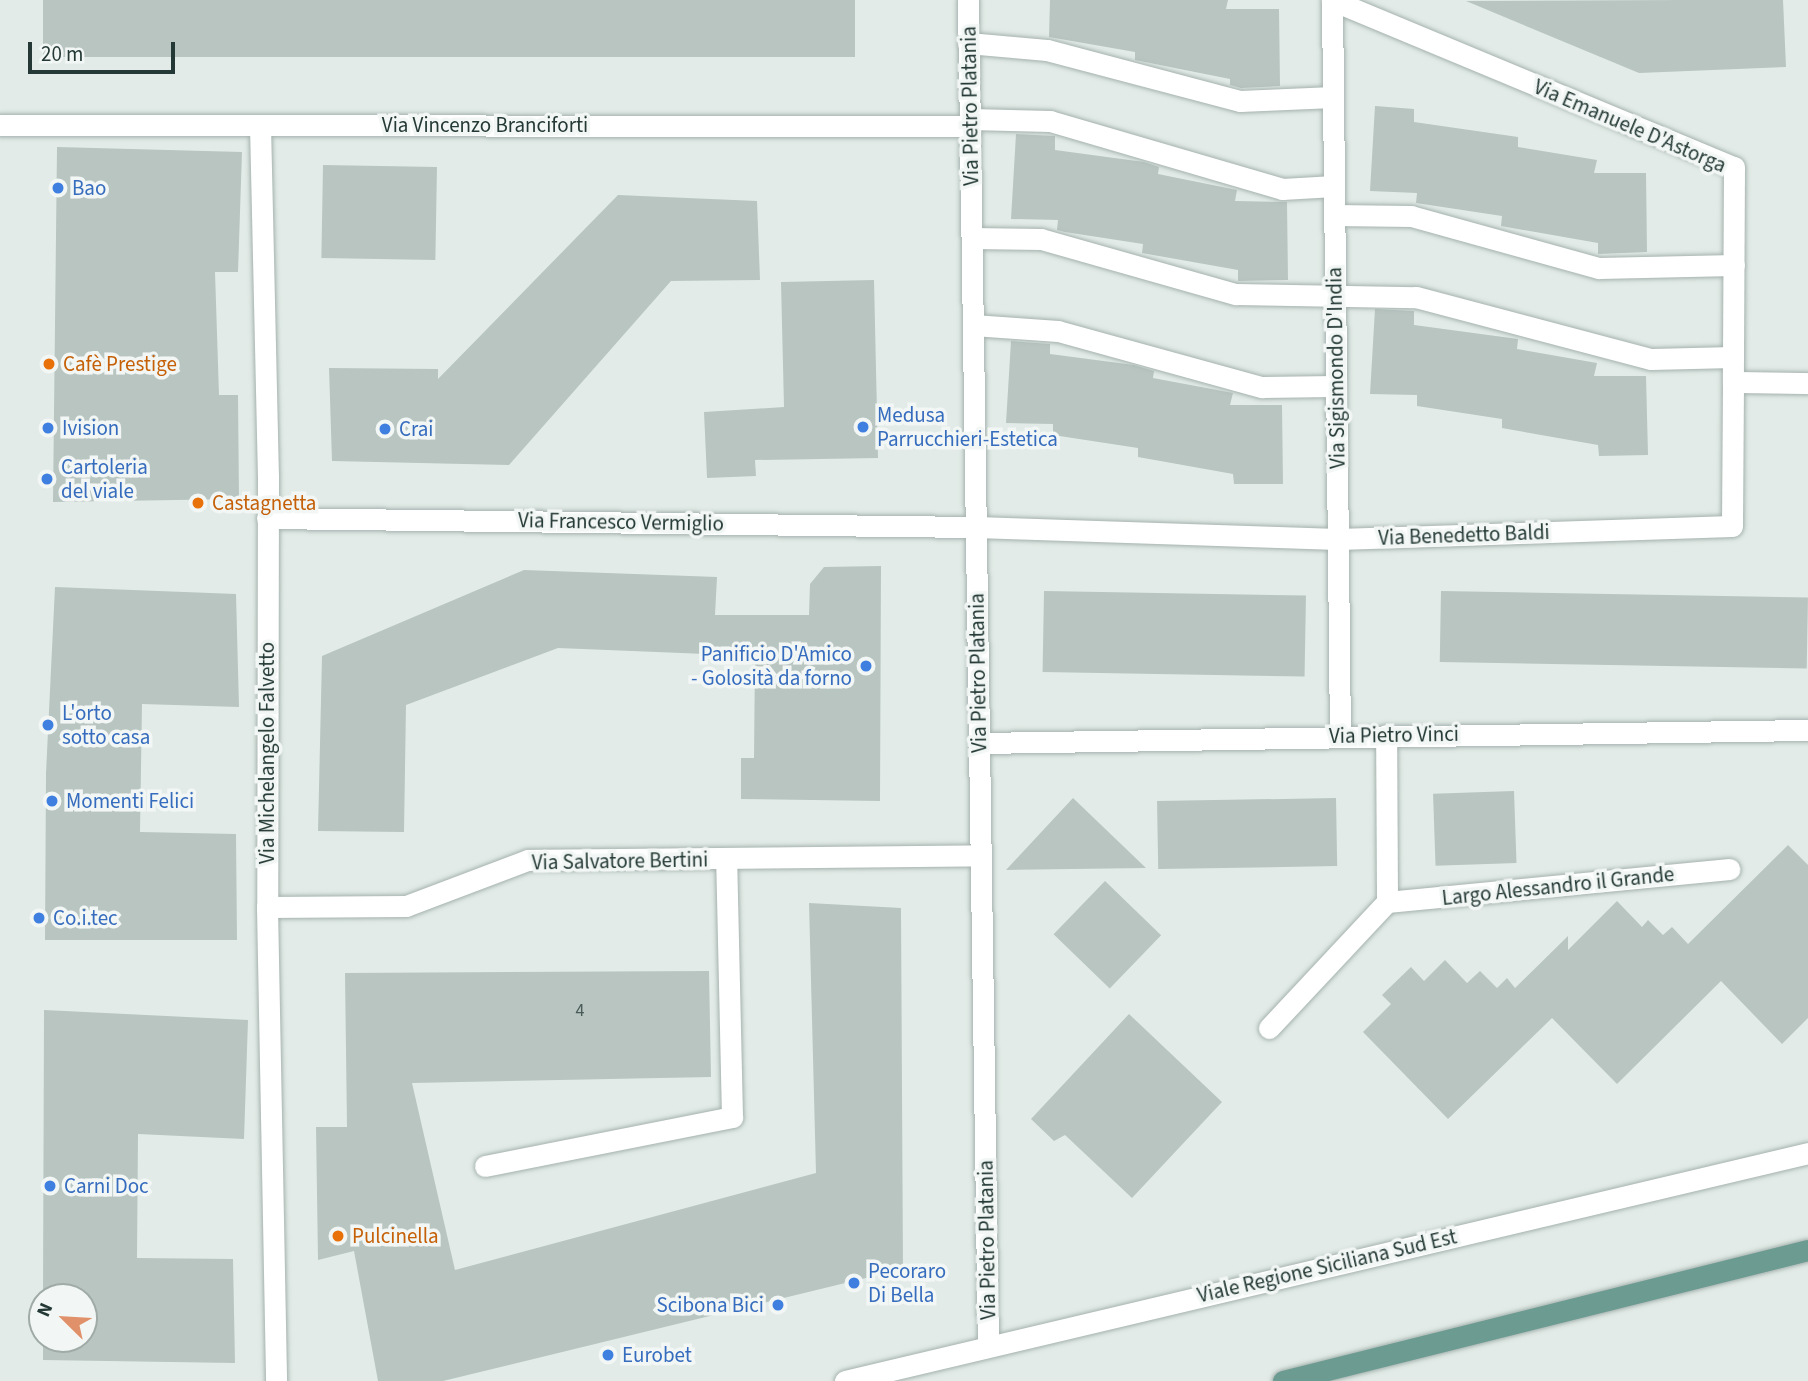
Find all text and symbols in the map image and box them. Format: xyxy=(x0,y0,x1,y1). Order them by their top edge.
street label: Via Pietro Platania xyxy=(956,26,984,186)
scale bar xyxy=(32,28,178,72)
text: 20 m xyxy=(41,39,83,69)
street label: Via Emanuele D'Astorga xyxy=(1530,74,1730,178)
street label: Via Vincenzo Branciforti xyxy=(382,112,588,138)
place label: Bao xyxy=(72,175,106,201)
marker: Bao xyxy=(50,180,66,196)
street label: Via Sigismondo D'India xyxy=(1322,267,1350,469)
place label: Cafè Prestige xyxy=(63,351,177,377)
marker: Cafè Prestige xyxy=(41,356,57,372)
place label: Medusa Parrucchieri-Estetica xyxy=(877,402,1058,452)
place label: Ivision xyxy=(62,415,119,441)
place label: Crai xyxy=(399,416,434,442)
marker: Medusa Parrucchieri-Estetica xyxy=(855,419,871,435)
marker: Ivision xyxy=(40,420,56,436)
marker: Crai xyxy=(377,421,393,437)
place label: Cartoleria del viale xyxy=(61,454,148,504)
marker: Cartoleria del viale xyxy=(39,471,55,487)
place label: Castagnetta xyxy=(212,490,316,516)
marker: Castagnetta xyxy=(190,495,206,511)
street label: Via Francesco Vermiglio xyxy=(518,508,724,536)
street label: Via Benedetto Baldi xyxy=(1378,519,1550,551)
street label: Via Pietro Platania xyxy=(964,593,992,753)
place label: Panificio D'Amico - Golosità da forno xyxy=(691,641,852,691)
street label: Via Michelangelo Falvetto xyxy=(254,642,280,864)
marker: Panificio D'Amico - Golosità da forno xyxy=(858,658,874,674)
place label: L'orto sotto casa xyxy=(62,700,150,750)
marker: L'orto sotto casa xyxy=(40,717,56,733)
street label: Via Pietro Vinci xyxy=(1329,721,1459,749)
place label: Momenti Felici xyxy=(66,788,194,814)
marker: Momenti Felici xyxy=(44,793,60,809)
street label: Via Salvatore Bertini xyxy=(532,847,708,875)
street label: Largo Alessandro il Grande xyxy=(1441,861,1675,911)
place label: Co.i.tec xyxy=(53,905,118,931)
marker: Co.i.tec xyxy=(31,910,47,926)
house number: 4 xyxy=(576,1000,584,1022)
street label: Via Pietro Platania xyxy=(973,1160,1001,1320)
place label: Carni Doc xyxy=(64,1173,149,1199)
marker: Carni Doc xyxy=(42,1178,58,1194)
place label: Pulcinella xyxy=(352,1223,439,1249)
street label: Viale Regione Siciliana Sud Est xyxy=(1195,1224,1459,1308)
marker: Pulcinella xyxy=(330,1228,346,1244)
place label: Pecoraro Di Bella xyxy=(868,1258,946,1308)
marker: Pecoraro Di Bella xyxy=(846,1275,862,1291)
north arrow xyxy=(28,1283,98,1353)
place label: Scibona Bici xyxy=(657,1292,764,1318)
marker: Scibona Bici xyxy=(770,1297,786,1313)
text: N xyxy=(30,1299,60,1321)
place label: Eurobet xyxy=(622,1342,692,1368)
marker: Eurobet xyxy=(600,1347,616,1363)

